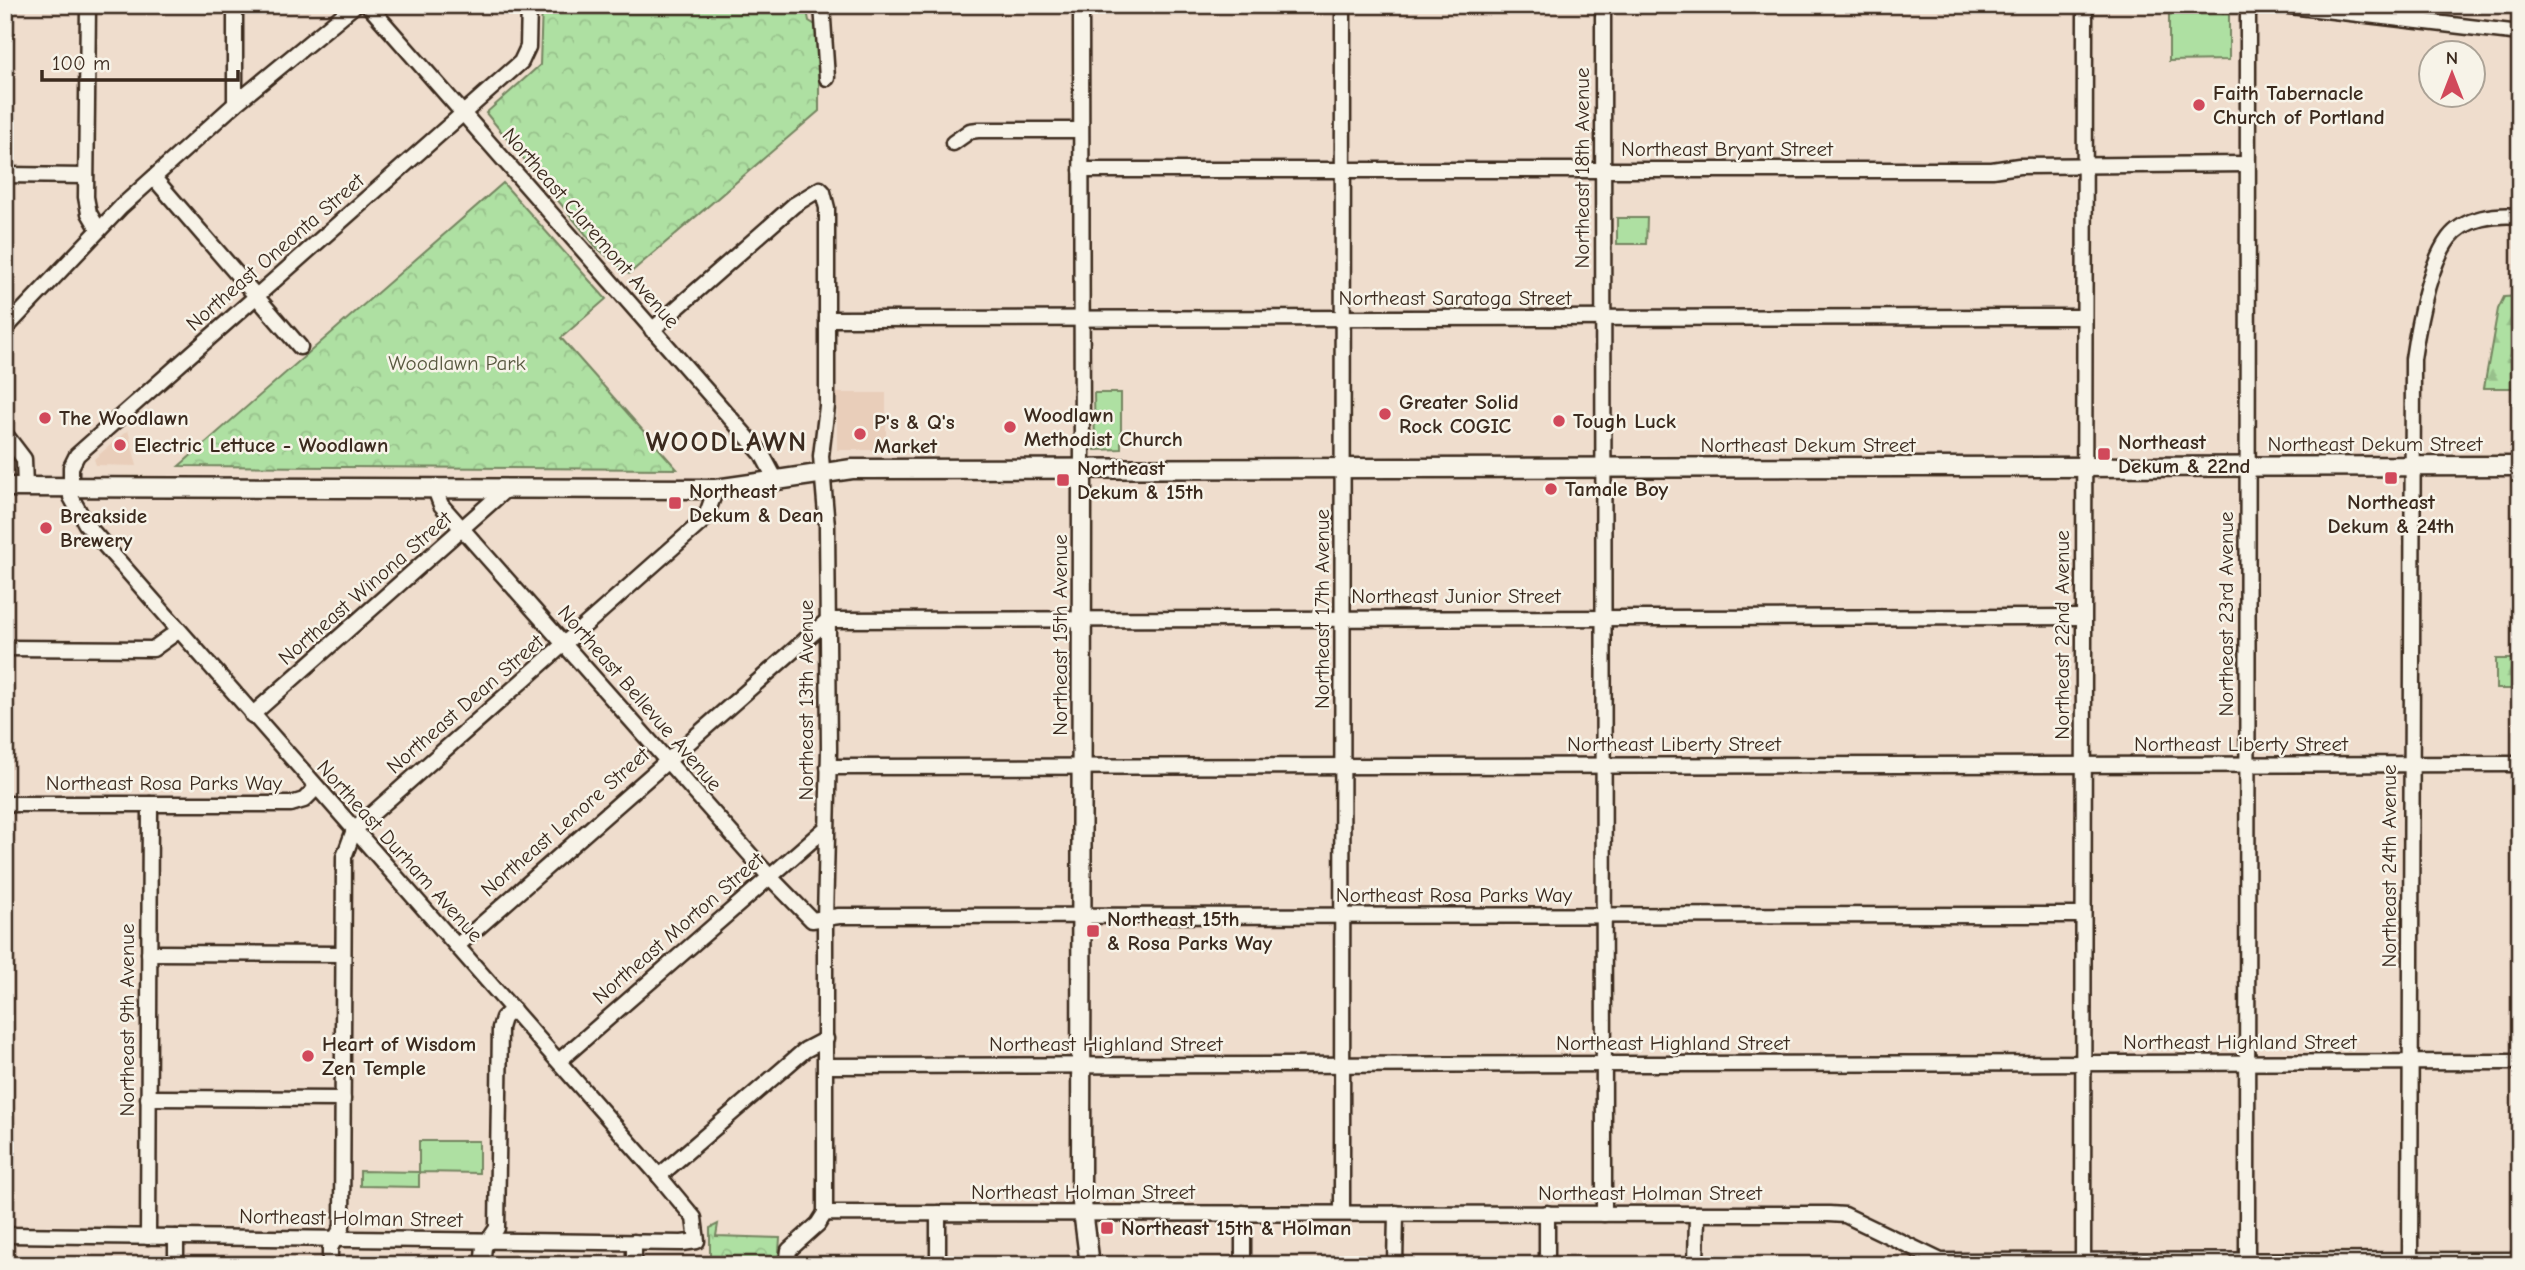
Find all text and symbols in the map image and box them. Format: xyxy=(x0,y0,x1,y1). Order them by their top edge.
scale bar xyxy=(42,38,238,82)
north arrow xyxy=(2416,38,2486,108)
text: N xyxy=(2446,47,2458,69)
text: 100 m xyxy=(52,51,110,75)
street label: Northeast 18th Avenue xyxy=(1570,68,1594,269)
place label: Faith Tabernacle Church of Portland xyxy=(2213,81,2385,129)
marker: Faith Tabernacle Church of Portland xyxy=(2191,97,2207,113)
street label: Northeast Claremont Avenue xyxy=(497,123,685,333)
street label: Northeast Bryant Street xyxy=(1621,137,1834,161)
street label: Northeast Oneonta Street xyxy=(181,168,370,336)
street label: Northeast Saratoga Street xyxy=(1339,286,1572,310)
park label: Woodlawn Park xyxy=(388,351,526,375)
place label: Greater Solid Rock COGIC xyxy=(1399,390,1519,438)
place label: Woodlawn Methodist Church xyxy=(1024,403,1183,451)
place label: The Woodlawn xyxy=(59,406,189,430)
marker: Greater Solid Rock COGIC xyxy=(1377,406,1393,422)
place label: Tough Luck xyxy=(1573,409,1677,433)
marker: The Woodlawn xyxy=(37,410,53,426)
place label: P's & Q's Market xyxy=(874,410,955,458)
marker: Tough Luck xyxy=(1551,413,1567,429)
marker: Woodlawn Methodist Church xyxy=(1002,419,1018,435)
district label: WOODLAWN xyxy=(646,426,808,458)
marker: P's & Q's Market xyxy=(852,426,868,442)
place label: Northeast Dekum & 22nd xyxy=(2118,430,2251,478)
street label: Northeast Dekum Street xyxy=(2267,432,2484,456)
place label: Electric Lettuce - Woodlawn xyxy=(134,433,389,457)
street label: Northeast Dekum Street xyxy=(1700,433,1917,457)
marker: Electric Lettuce - Woodlawn xyxy=(112,437,128,453)
marker: Northeast Dekum & 22nd xyxy=(2096,446,2112,462)
place label: Northeast Dekum & 15th xyxy=(1077,456,1204,504)
marker: Northeast Dekum & 24th xyxy=(2383,470,2399,486)
marker: Northeast Dekum & 15th xyxy=(1055,472,1071,488)
place label: Tamale Boy xyxy=(1565,477,1669,501)
place label: Northeast Dekum & Dean xyxy=(689,479,824,527)
marker: Tamale Boy xyxy=(1543,481,1559,497)
place label: Northeast Dekum & 24th xyxy=(2328,490,2454,538)
marker: Northeast Dekum & Dean xyxy=(667,495,683,511)
place label: Breakside Brewery xyxy=(60,504,147,552)
street label: Northeast Winona Street xyxy=(274,506,457,670)
street label: Northeast 17th Avenue xyxy=(1310,509,1334,709)
street label: Northeast 23rd Avenue xyxy=(2214,511,2238,717)
marker: Breakside Brewery xyxy=(38,520,54,536)
street label: Northeast 22nd Avenue xyxy=(2050,530,2074,740)
street label: Northeast 15th Avenue xyxy=(1048,534,1072,736)
street label: Northeast Junior Street xyxy=(1351,584,1562,608)
street label: Northeast Bellevue Avenue xyxy=(553,600,727,796)
street label: Northeast 13th Avenue xyxy=(794,600,818,800)
street label: Northeast Dean Street xyxy=(382,629,549,778)
street label: Northeast Liberty Street xyxy=(1567,732,1782,756)
street label: Northeast Liberty Street xyxy=(2134,732,2349,756)
street label: Northeast Lenore Street xyxy=(476,742,655,902)
street label: Northeast Durham Avenue xyxy=(312,755,488,947)
street label: Northeast 24th Avenue xyxy=(2377,765,2401,967)
street label: Northeast Rosa Parks Way xyxy=(46,771,283,795)
street label: Northeast Morton Street xyxy=(588,847,769,1009)
street label: Northeast Rosa Parks Way xyxy=(1336,883,1573,907)
place label: Northeast 15th & Rosa Parks Way xyxy=(1107,907,1273,955)
street label: Northeast 9th Avenue xyxy=(115,923,139,1117)
marker: Northeast 15th & Rosa Parks Way xyxy=(1085,923,1101,939)
street label: Northeast Highland Street xyxy=(2123,1030,2358,1054)
street label: Northeast Highland Street xyxy=(1556,1031,1791,1055)
place label: Heart of Wisdom Zen Temple xyxy=(322,1032,476,1080)
street label: Northeast Highland Street xyxy=(989,1032,1224,1056)
marker: Heart of Wisdom Zen Temple xyxy=(300,1048,316,1064)
street label: Northeast Holman Street xyxy=(971,1180,1196,1204)
street label: Northeast Holman Street xyxy=(1538,1181,1763,1205)
street label: Northeast Holman Street xyxy=(239,1204,464,1232)
place label: Northeast 15th & Holman xyxy=(1121,1216,1351,1240)
marker: Northeast 15th & Holman xyxy=(1099,1220,1115,1236)

